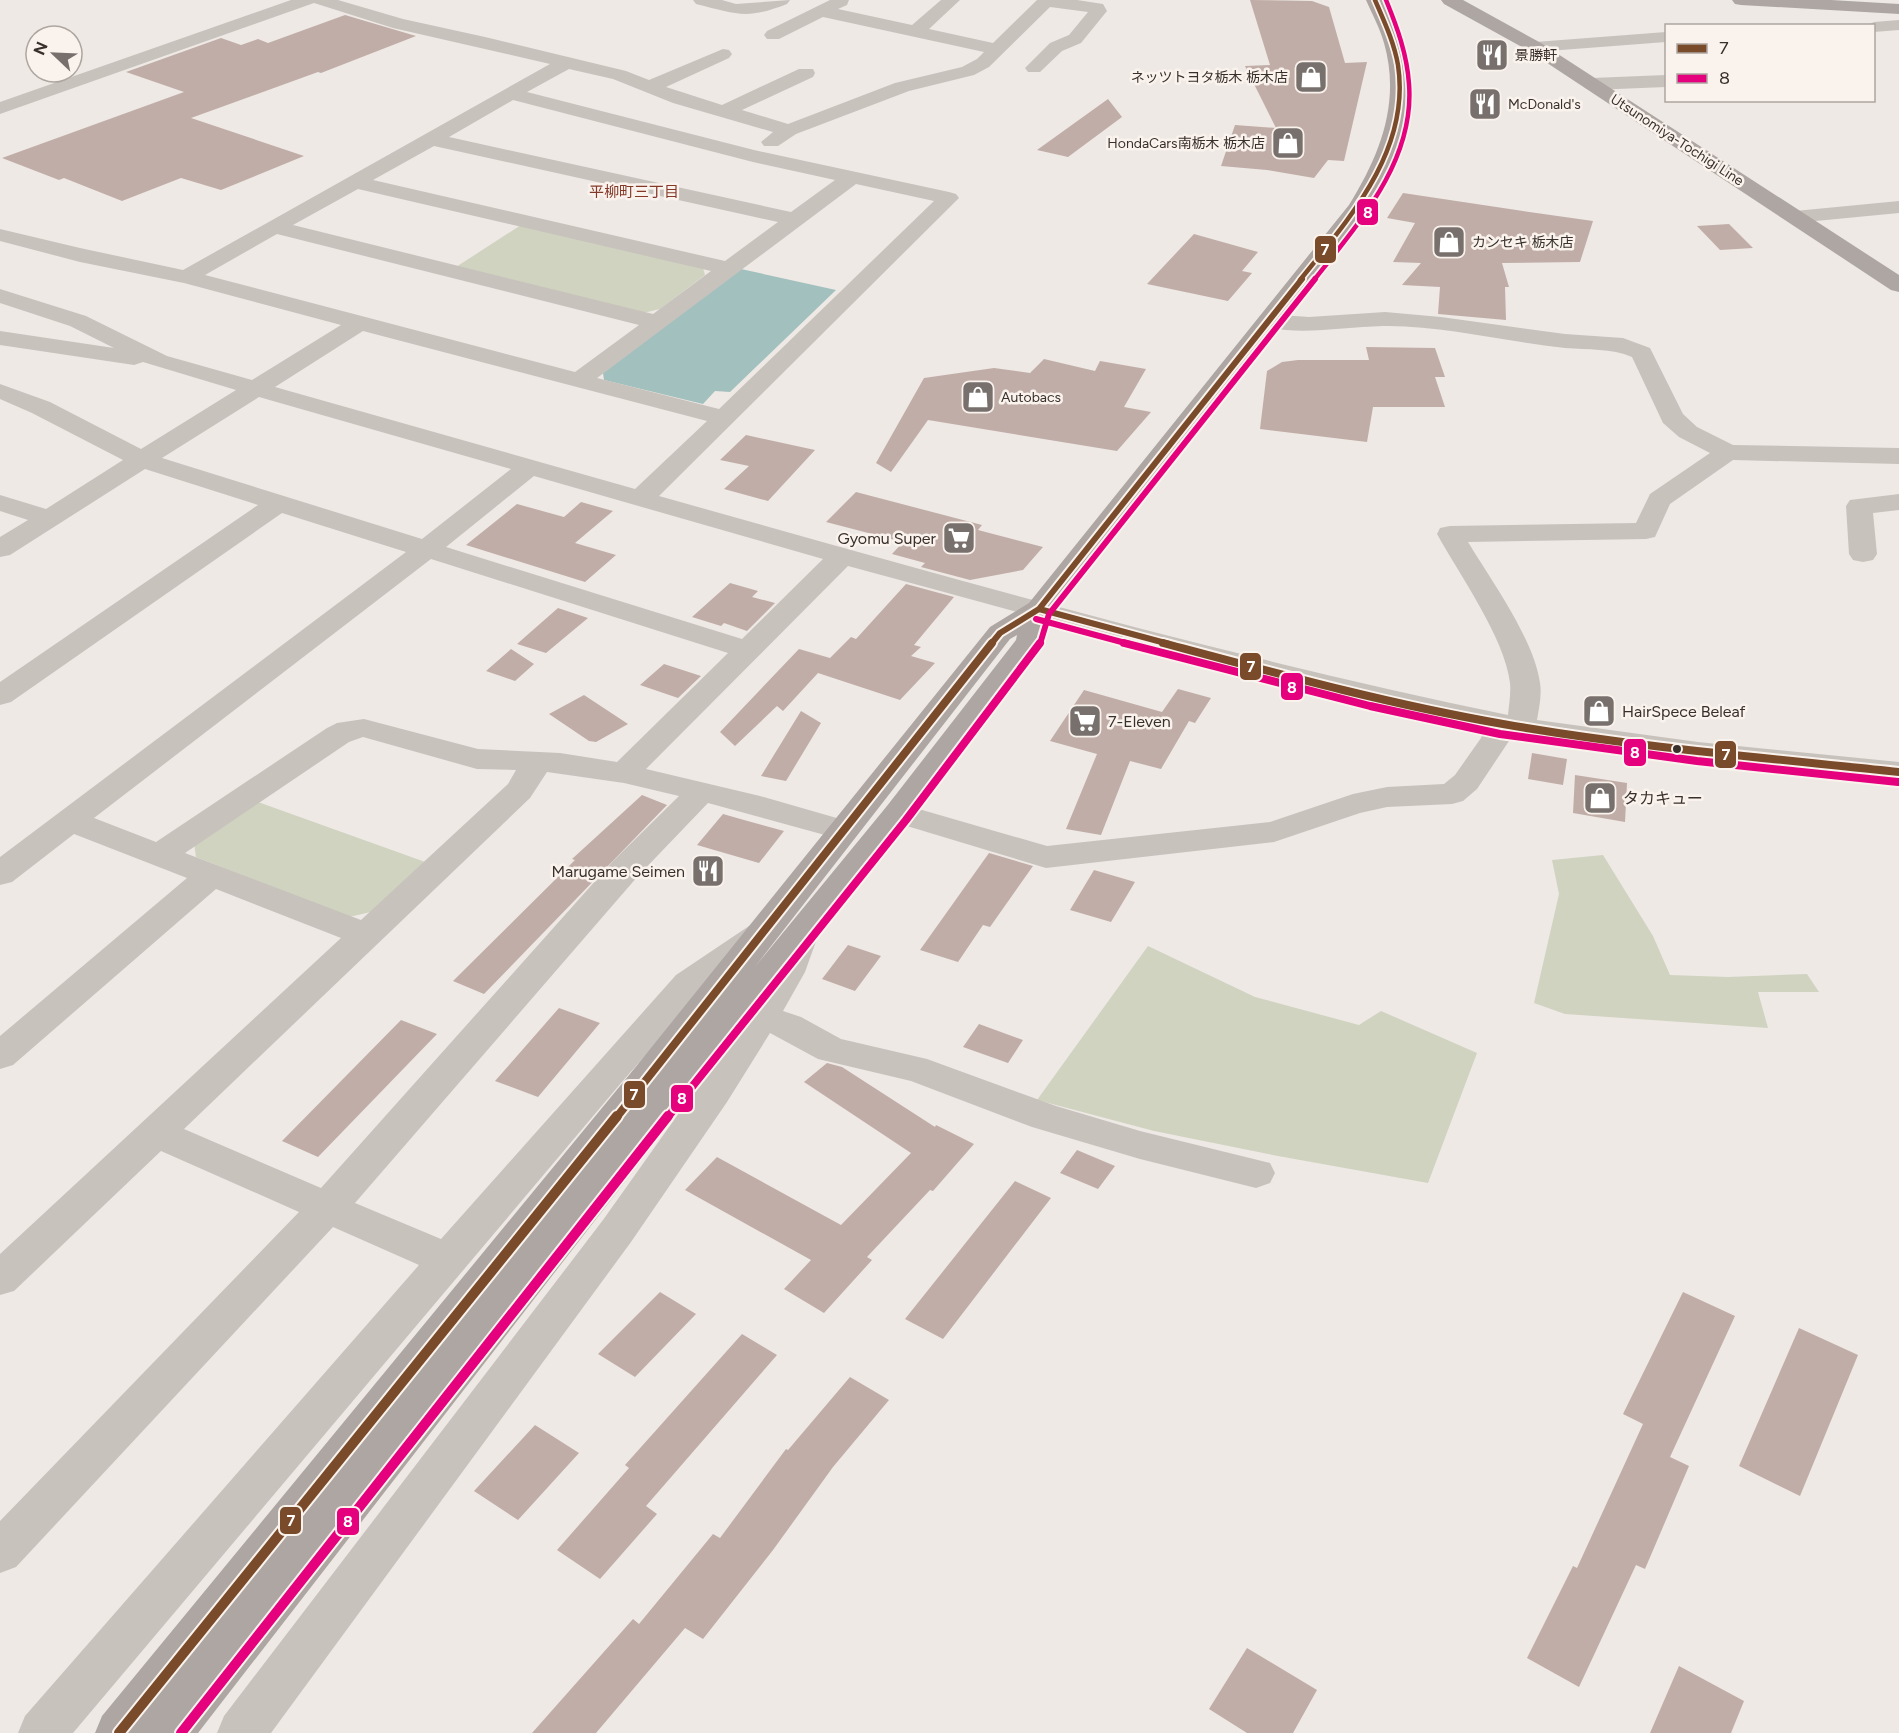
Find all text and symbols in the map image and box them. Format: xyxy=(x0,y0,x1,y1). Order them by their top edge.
north arrow xyxy=(24,24,84,84)
legend xyxy=(1665,24,1875,102)
restaurant icon: 景勝軒 xyxy=(1474,37,1510,73)
text: 7 xyxy=(1719,37,1729,59)
text: N xyxy=(29,39,52,58)
place label: 景勝軒 xyxy=(1515,47,1557,64)
shop icon: ネッツトヨタ栃木 栃木店 xyxy=(1293,59,1329,95)
text: 8 xyxy=(1719,67,1730,89)
place label: ネッツトヨタ栃木 栃木店 xyxy=(1131,69,1288,86)
restaurant icon: McDonald's xyxy=(1467,86,1503,122)
street label: Utsunomiya-Tochigi Line xyxy=(1607,91,1747,190)
place label: McDonald's xyxy=(1508,96,1581,113)
shop icon: HondaCars南栃木 栃木店 xyxy=(1270,125,1306,161)
place label: HondaCars南栃木 栃木店 xyxy=(1107,135,1265,152)
district label: 平柳町三丁目 xyxy=(589,183,679,201)
line badge: 8 xyxy=(1356,198,1379,226)
text: 8 xyxy=(1363,203,1373,222)
shop icon: カンセキ 栃木店 xyxy=(1431,224,1467,260)
place label: カンセキ 栃木店 xyxy=(1472,234,1573,251)
line badge: 7 xyxy=(1314,235,1337,264)
text: 7 xyxy=(1321,240,1330,259)
shop icon: Autobacs xyxy=(960,379,996,415)
place label: Autobacs xyxy=(1001,389,1061,406)
supermarket icon: Gyomu Super xyxy=(941,520,977,556)
place label: Gyomu Super xyxy=(837,529,937,548)
line badge: 7 xyxy=(1239,652,1262,681)
text: 7 xyxy=(1247,657,1256,676)
line badge: 8 xyxy=(1280,672,1304,701)
text: 8 xyxy=(1287,678,1297,697)
shop icon: HairSpece Beleaf xyxy=(1581,693,1617,729)
place label: HairSpece Beleaf xyxy=(1622,702,1746,721)
supermarket icon: 7-Eleven xyxy=(1067,703,1103,739)
place label: 7-Eleven xyxy=(1108,712,1171,731)
line badge: 8 xyxy=(1623,738,1647,767)
line badge: 7 xyxy=(1714,740,1737,769)
text: 8 xyxy=(1630,743,1640,762)
unlabelled marker xyxy=(1671,743,1683,755)
text: 7 xyxy=(1722,745,1731,764)
shop icon: タカキュー xyxy=(1582,780,1618,816)
place label: タカキュー xyxy=(1623,789,1703,808)
restaurant icon: Marugame Seimen xyxy=(690,853,726,889)
place label: Marugame Seimen xyxy=(552,862,685,881)
line badge: 7 xyxy=(623,1080,646,1109)
line badge: 8 xyxy=(670,1084,694,1113)
text: 7 xyxy=(630,1085,639,1104)
text: 8 xyxy=(677,1089,687,1108)
line badge: 7 xyxy=(279,1506,302,1535)
line badge: 8 xyxy=(336,1507,360,1536)
text: 7 xyxy=(287,1511,296,1530)
text: 8 xyxy=(343,1512,353,1531)

